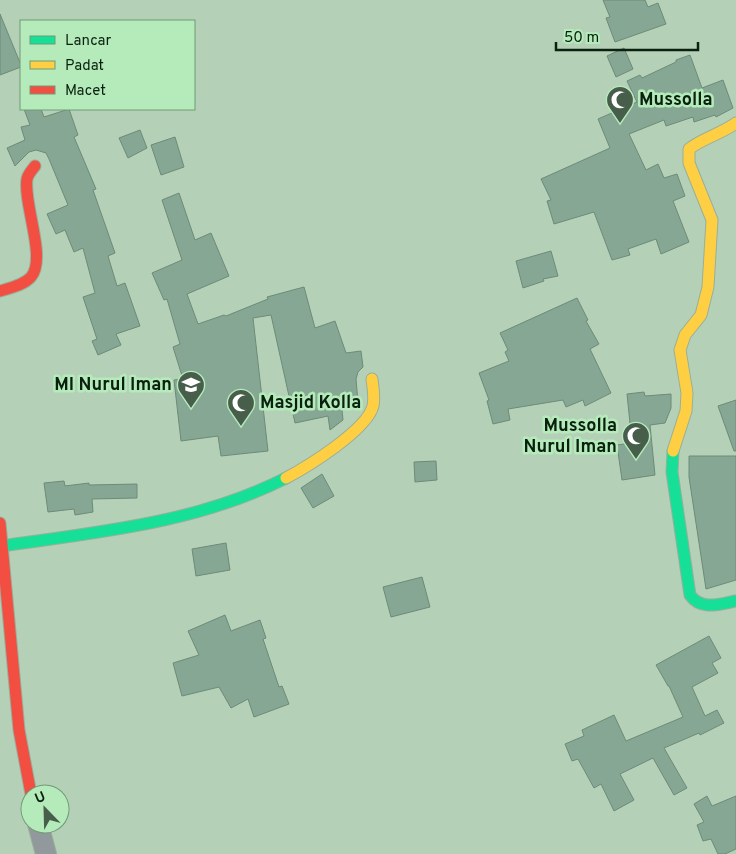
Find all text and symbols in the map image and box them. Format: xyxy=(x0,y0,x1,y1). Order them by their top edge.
legend xyxy=(20,20,195,110)
scale bar xyxy=(556,20,698,52)
text: 50 m xyxy=(564,29,599,48)
text: Lancar xyxy=(65,32,112,51)
text: Padat xyxy=(65,57,104,76)
text: Macet xyxy=(65,82,106,101)
mosque icon: Mussolla xyxy=(605,85,635,124)
place label: Mussolla xyxy=(639,89,713,112)
school or university icon: MI Nurul Iman xyxy=(176,370,206,409)
place label: MI Nurul Iman xyxy=(54,374,172,397)
mosque icon: Masjid Kolla xyxy=(226,388,256,427)
place label: Masjid Kolla xyxy=(260,392,361,415)
place label: Mussolla Nurul Iman xyxy=(524,415,617,459)
mosque icon: Mussolla Nurul Iman xyxy=(621,421,651,460)
north arrow xyxy=(20,784,70,834)
text: U xyxy=(33,789,48,808)

